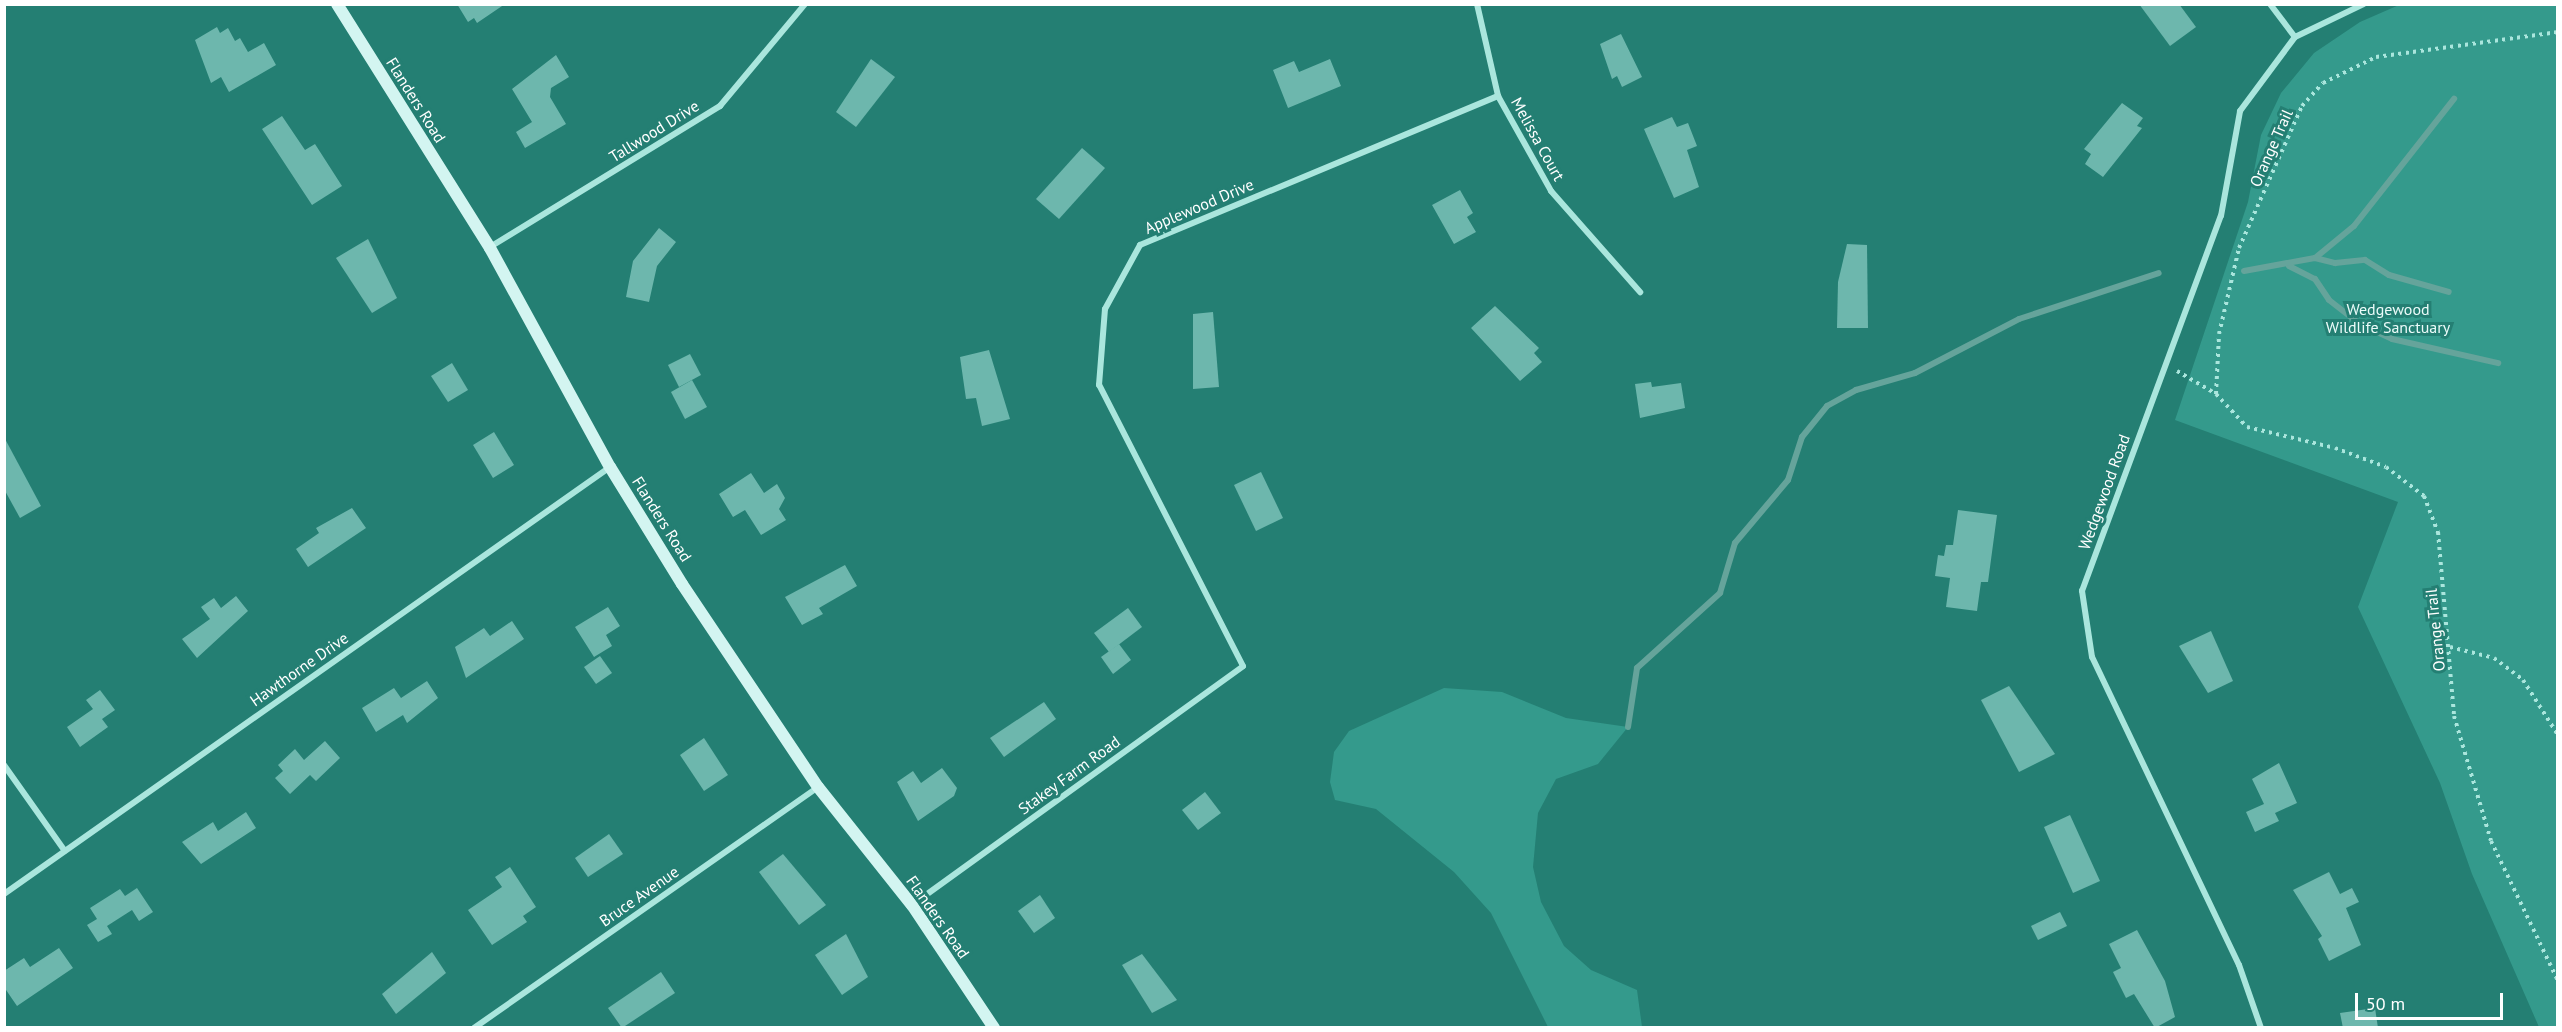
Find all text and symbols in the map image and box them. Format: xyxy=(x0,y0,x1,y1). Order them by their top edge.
street label: Flanders Road xyxy=(382,54,450,146)
street label: Melissa Court xyxy=(1507,94,1569,184)
street label: Tallwood Drive xyxy=(606,96,702,166)
street label: Orange Trail xyxy=(2245,106,2297,190)
street label: Applewood Drive xyxy=(1142,174,1256,238)
park label: Wedgewood Wildlife Sanctuary xyxy=(2326,299,2450,337)
street label: Wedgewood Road xyxy=(2074,432,2134,552)
street label: Flanders Road xyxy=(628,473,696,565)
street label: Orange Trail xyxy=(2421,587,2449,673)
street label: Hawthorne Drive xyxy=(246,628,352,710)
street label: Stakey Farm Road xyxy=(1014,731,1124,819)
street label: Bruce Avenue xyxy=(596,862,682,930)
street label: Flanders Road xyxy=(902,872,974,962)
scale bar xyxy=(2358,981,2506,1019)
text: 50 m xyxy=(2366,992,2405,1015)

